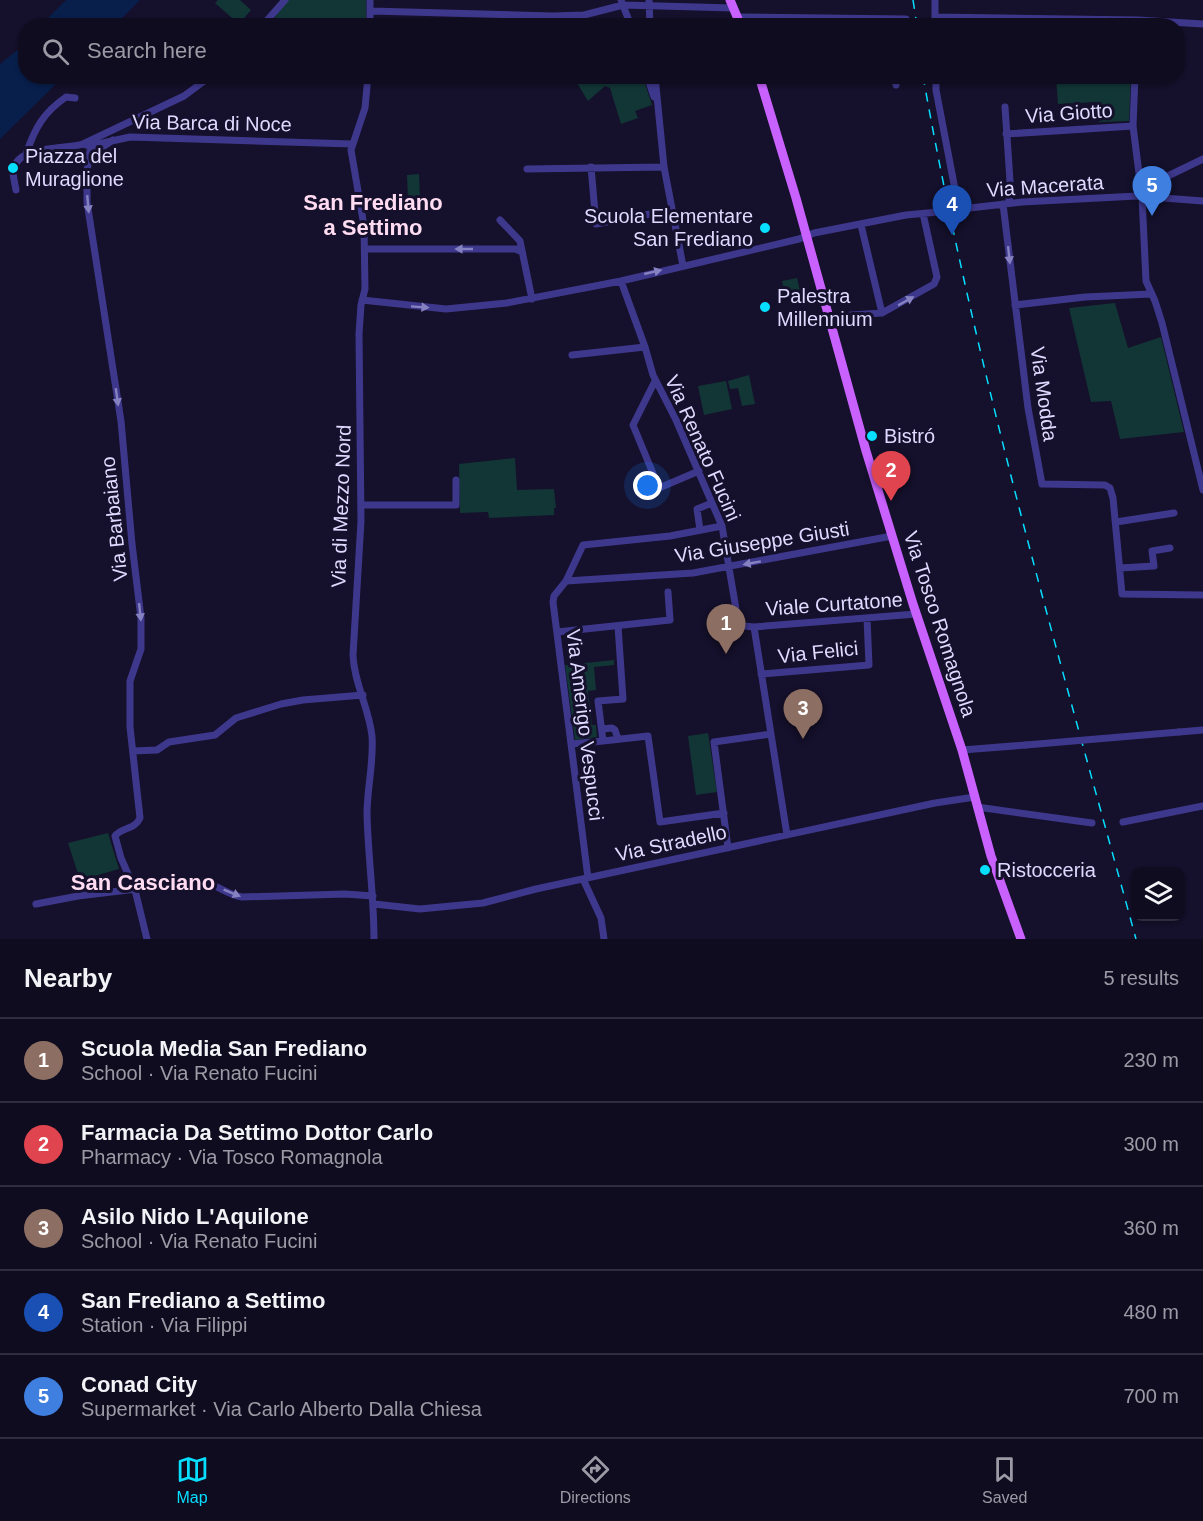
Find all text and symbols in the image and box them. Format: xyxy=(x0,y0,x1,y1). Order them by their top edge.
search box xyxy=(18,18,1185,84)
icon: search xyxy=(39,35,72,68)
text: Search here xyxy=(87,38,207,63)
street label: Via Giotto xyxy=(1025,99,1113,127)
street label: Via Barca di Noce xyxy=(132,111,292,135)
place label: Piazza del Muraglione xyxy=(25,145,124,190)
marker: Piazza del Muraglione xyxy=(6,161,20,175)
pin: 5 xyxy=(1132,166,1172,216)
street label: Via Macerata xyxy=(986,171,1105,201)
pin: 4 xyxy=(932,186,972,235)
district label: San Frediano a Settimo xyxy=(303,190,443,240)
one-way arrow xyxy=(83,195,93,214)
place label: Scuola Elementare San Frediano xyxy=(584,205,753,250)
marker: Scuola Elementare San Frediano xyxy=(758,221,772,235)
one-way arrow xyxy=(455,244,474,254)
one-way arrow xyxy=(1004,245,1014,264)
one-way arrow xyxy=(644,267,662,277)
place label: Palestra Millennium xyxy=(777,285,873,330)
one-way arrow xyxy=(897,297,914,307)
marker: Palestra Millennium xyxy=(758,300,772,314)
one-way arrow xyxy=(410,302,429,312)
street label: Via Modda xyxy=(1026,345,1062,444)
street label: Via Renato Fucini xyxy=(661,372,745,524)
one-way arrow xyxy=(113,388,122,407)
street label: Via di Mezzo Nord xyxy=(327,424,355,588)
place label: Bistró xyxy=(884,425,935,447)
marker: Bistró xyxy=(865,429,879,443)
pin: 2 xyxy=(872,452,910,501)
street label: Via Barbaiano xyxy=(97,456,131,582)
your location xyxy=(633,471,662,500)
street label: Via Giuseppe Giusti xyxy=(673,517,851,567)
street label: Via Tosco Romagnola xyxy=(900,528,981,720)
one-way arrow xyxy=(742,559,761,568)
street label: Viale Curtatone xyxy=(765,588,903,620)
one-way arrow xyxy=(135,602,145,621)
pin: 1 xyxy=(706,604,746,654)
street label: Via Amerigo Vespucci xyxy=(562,628,608,822)
street label: Via Felici xyxy=(777,637,859,667)
pin: 3 xyxy=(784,690,822,739)
street label: Via Stradello xyxy=(613,820,729,866)
place label: Ristocceria xyxy=(997,859,1097,881)
marker: Ristocceria xyxy=(978,863,992,877)
map controls xyxy=(1131,867,1185,921)
button: layers xyxy=(1131,867,1185,921)
district label: San Casciano xyxy=(71,870,215,895)
one-way arrow xyxy=(224,888,242,898)
text: Nearby xyxy=(24,963,112,993)
text: 5 results xyxy=(1103,967,1179,989)
text: Scuola Media San Frediano xyxy=(81,1036,367,1061)
text: 1 xyxy=(38,1049,49,1071)
text: 230 m xyxy=(1123,1049,1179,1071)
text: School · Via Renato Fucini xyxy=(81,1062,317,1084)
text: Farmacia Da Settimo Dottor Carlo xyxy=(81,1120,433,1145)
text: 2 xyxy=(38,1133,49,1155)
text: 300 m xyxy=(1123,1133,1179,1155)
text: Pharmacy · Via Tosco Romagnola xyxy=(81,1146,383,1168)
text: Asilo Nido L'Aquilone xyxy=(81,1204,309,1229)
text: 3 xyxy=(38,1217,49,1239)
text: 360 m xyxy=(1123,1217,1179,1239)
text: School · Via Renato Fucini xyxy=(81,1230,317,1252)
text: San Frediano a Settimo xyxy=(81,1288,326,1313)
text: 4 xyxy=(38,1301,49,1323)
text: 480 m xyxy=(1123,1301,1179,1323)
text: Station · Via Filippi xyxy=(81,1314,247,1336)
text: Conad City xyxy=(81,1372,197,1397)
text: 5 xyxy=(38,1385,49,1407)
text: 700 m xyxy=(1123,1385,1179,1407)
text: Supermarket · Via Carlo Alberto Dalla Chiesa xyxy=(81,1398,482,1420)
tab: Map xyxy=(176,1453,209,1507)
tab: Directions xyxy=(560,1453,631,1507)
tab: Saved xyxy=(982,1453,1027,1507)

